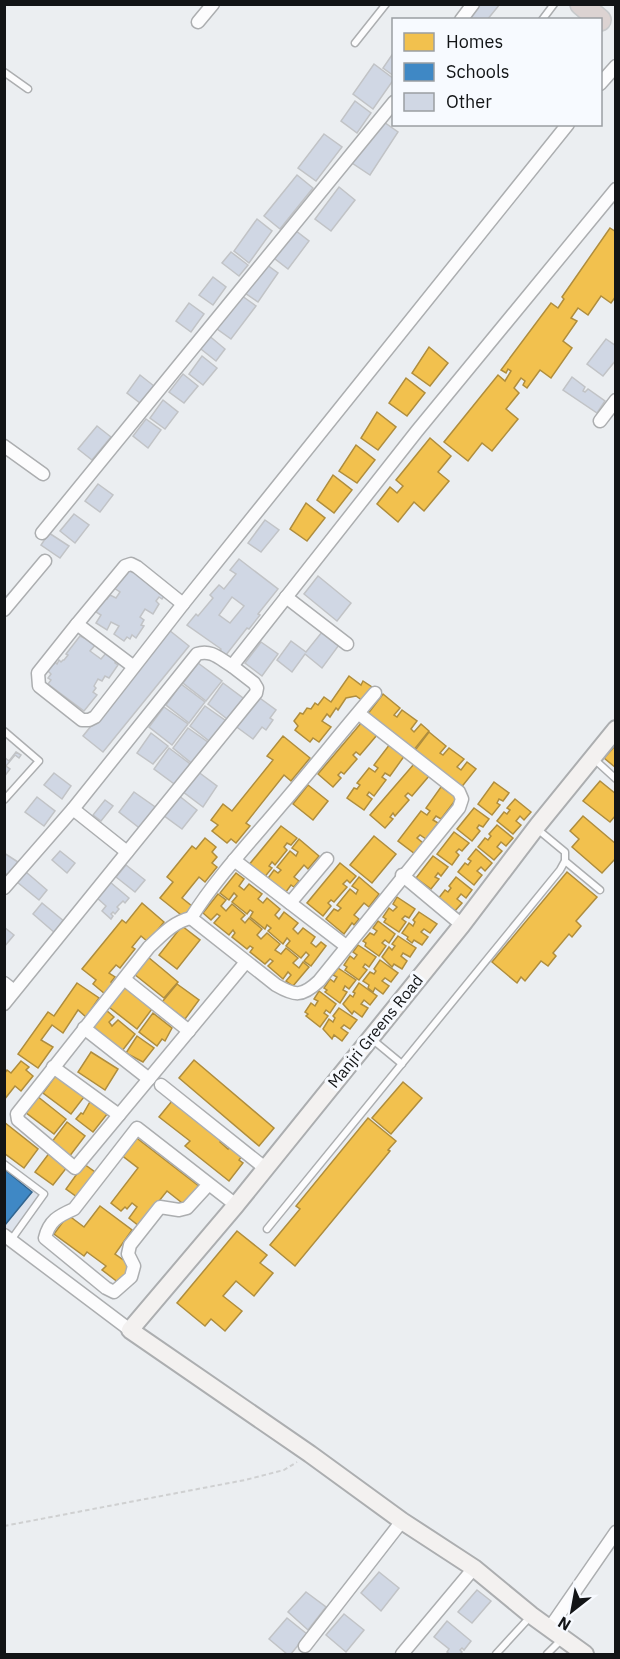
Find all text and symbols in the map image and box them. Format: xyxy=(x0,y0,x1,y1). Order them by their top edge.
legend xyxy=(392,18,602,126)
text: Homes xyxy=(446,30,503,53)
text: Schools xyxy=(446,60,510,83)
text: Other xyxy=(446,90,492,113)
street label: Manjri Greens Road xyxy=(323,970,427,1092)
north arrow xyxy=(542,1581,602,1641)
text: N xyxy=(554,1612,574,1635)

